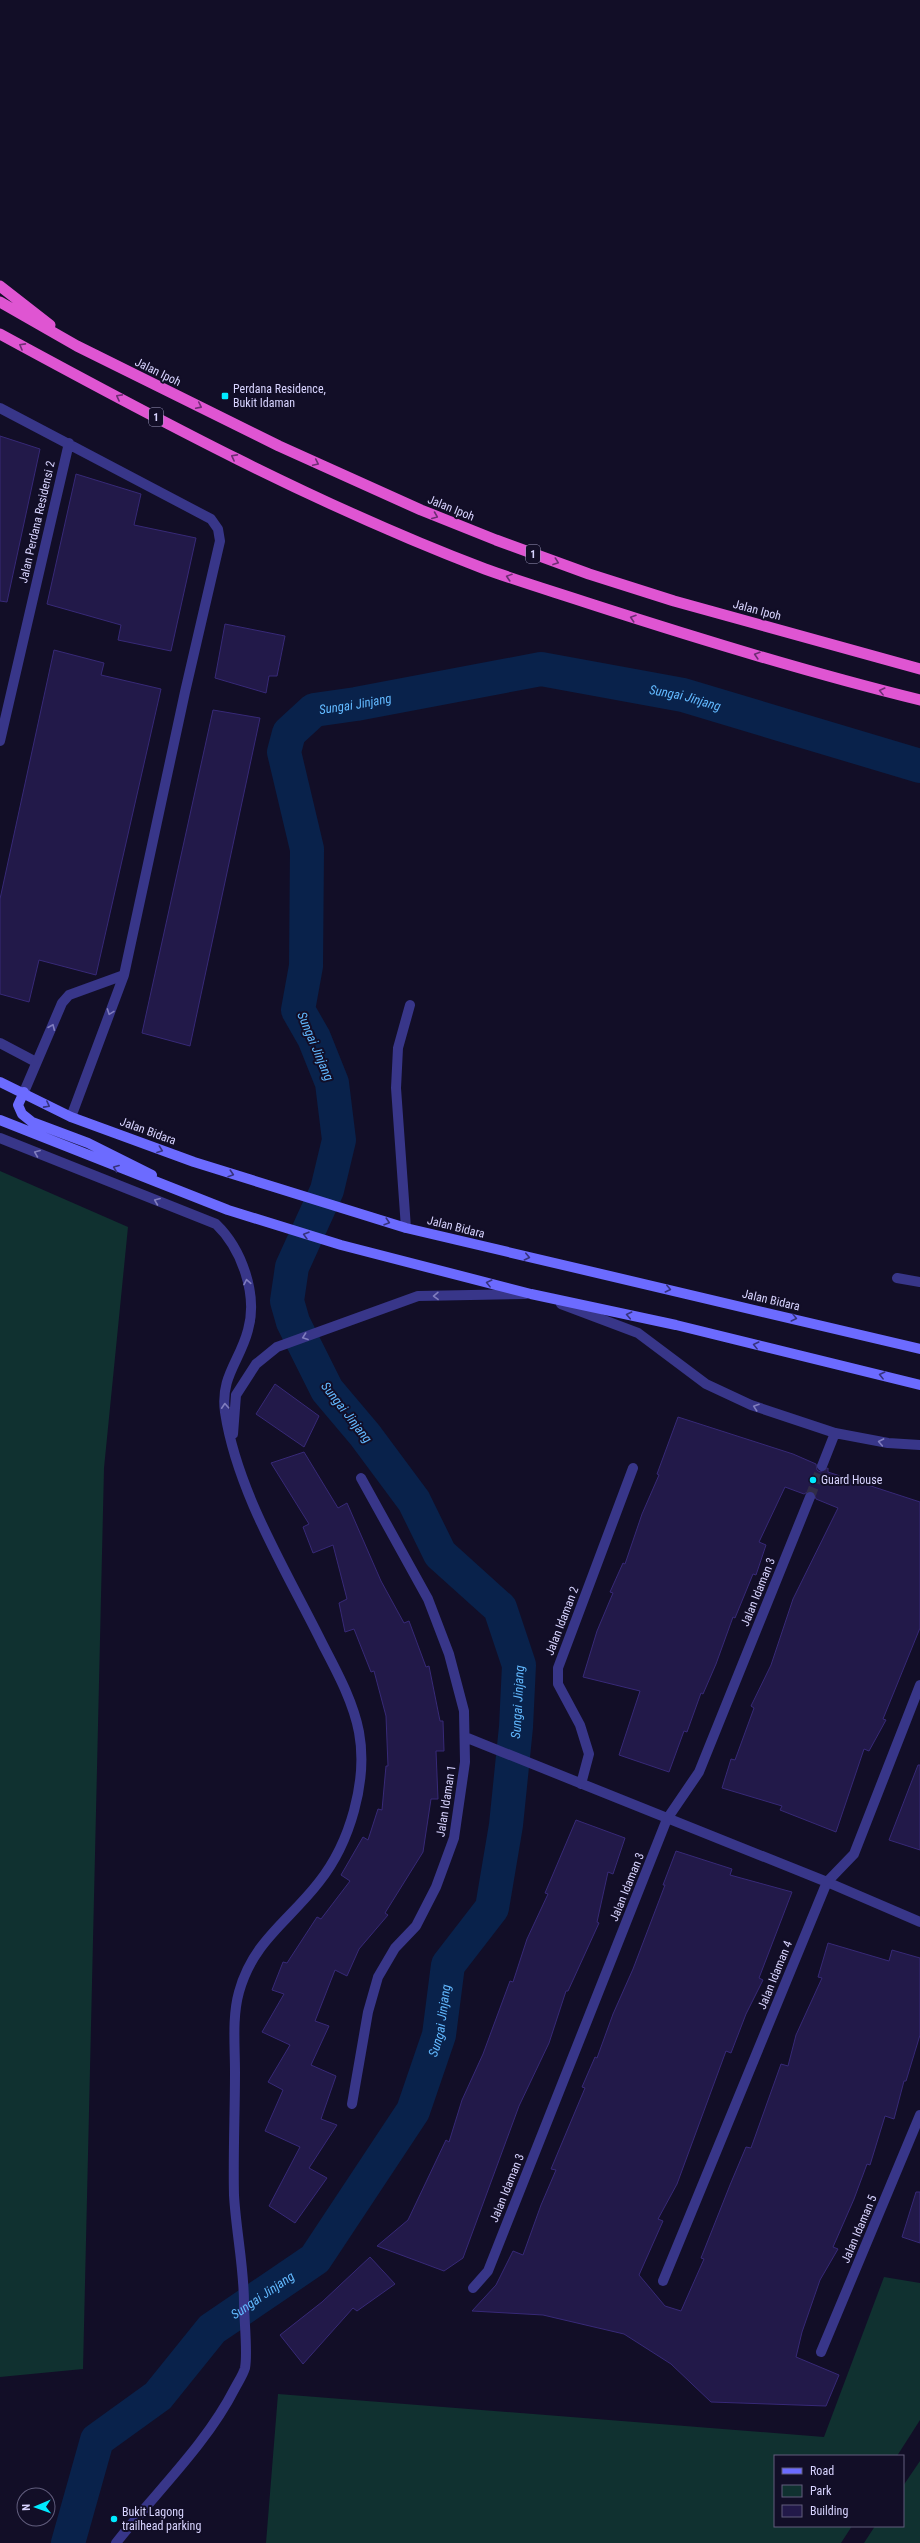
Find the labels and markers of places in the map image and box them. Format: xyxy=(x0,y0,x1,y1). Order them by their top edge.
place label: Perdana Residence, Bukit Idaman xyxy=(233,382,326,410)
marker: Perdana Residence, Bukit Idaman xyxy=(220,391,230,401)
place label: Guard House xyxy=(821,1473,883,1487)
marker: Guard House xyxy=(808,1475,818,1485)
place label: Bukit Lagong trailhead parking xyxy=(122,2505,201,2533)
marker: Bukit Lagong trailhead parking xyxy=(109,2514,119,2524)

